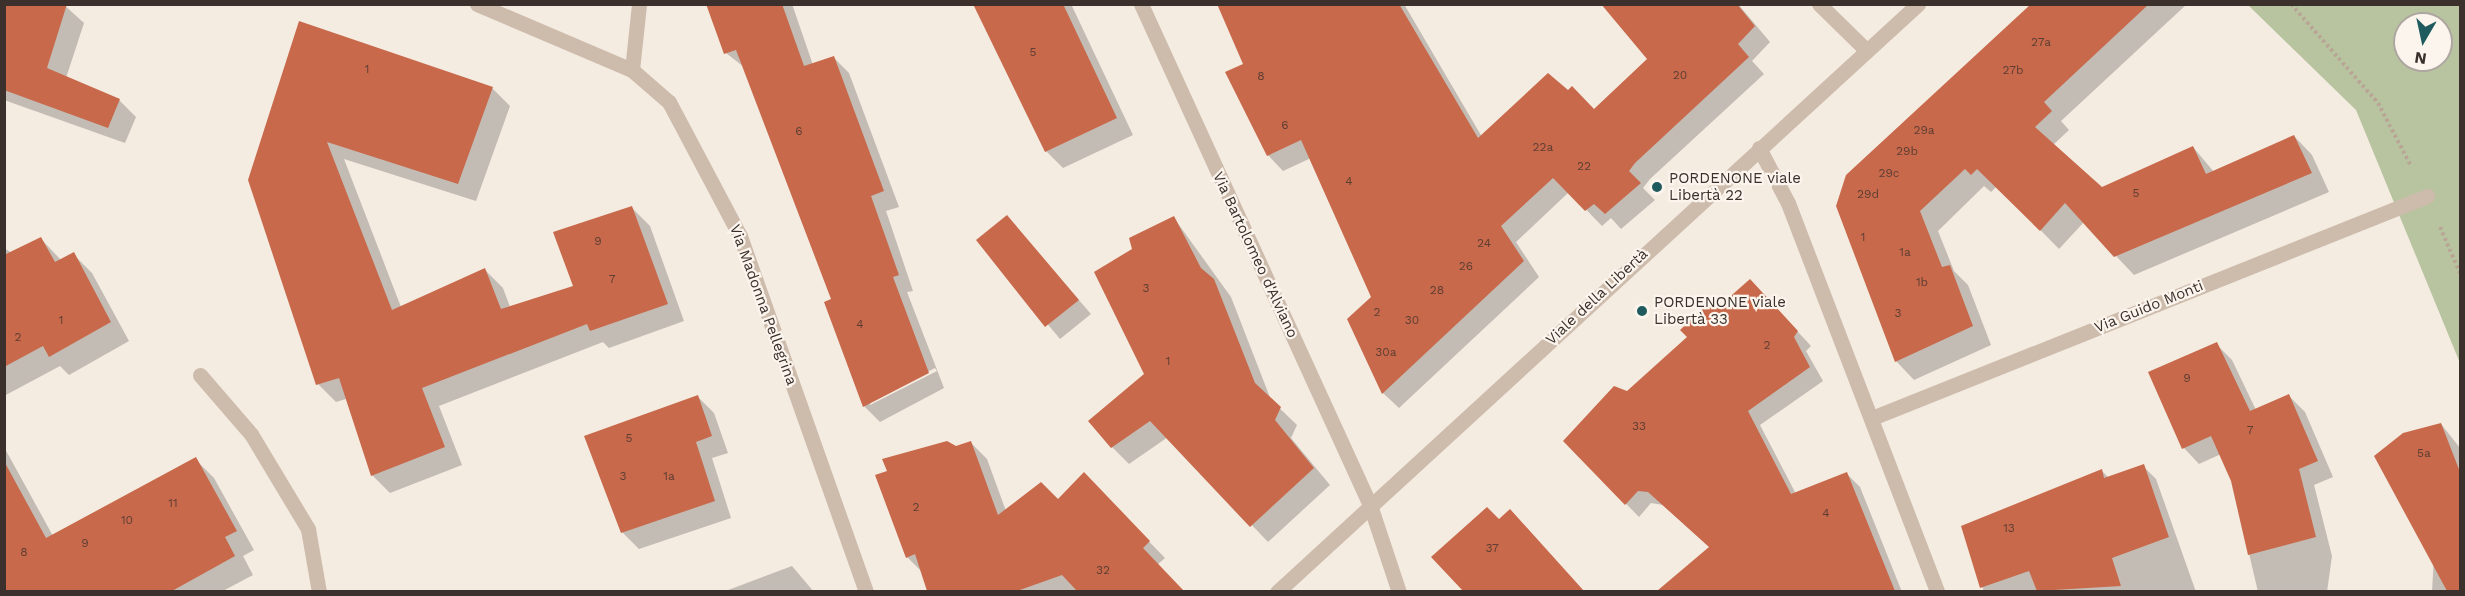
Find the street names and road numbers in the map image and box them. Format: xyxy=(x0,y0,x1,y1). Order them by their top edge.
street label: Via Bartolomeo d'Alviano xyxy=(1209,169,1301,341)
street label: Via Madonna Pellegrina xyxy=(725,222,801,388)
street label: Viale della Libertà xyxy=(1542,245,1652,349)
street label: Via Guido Monti xyxy=(2092,277,2206,337)

